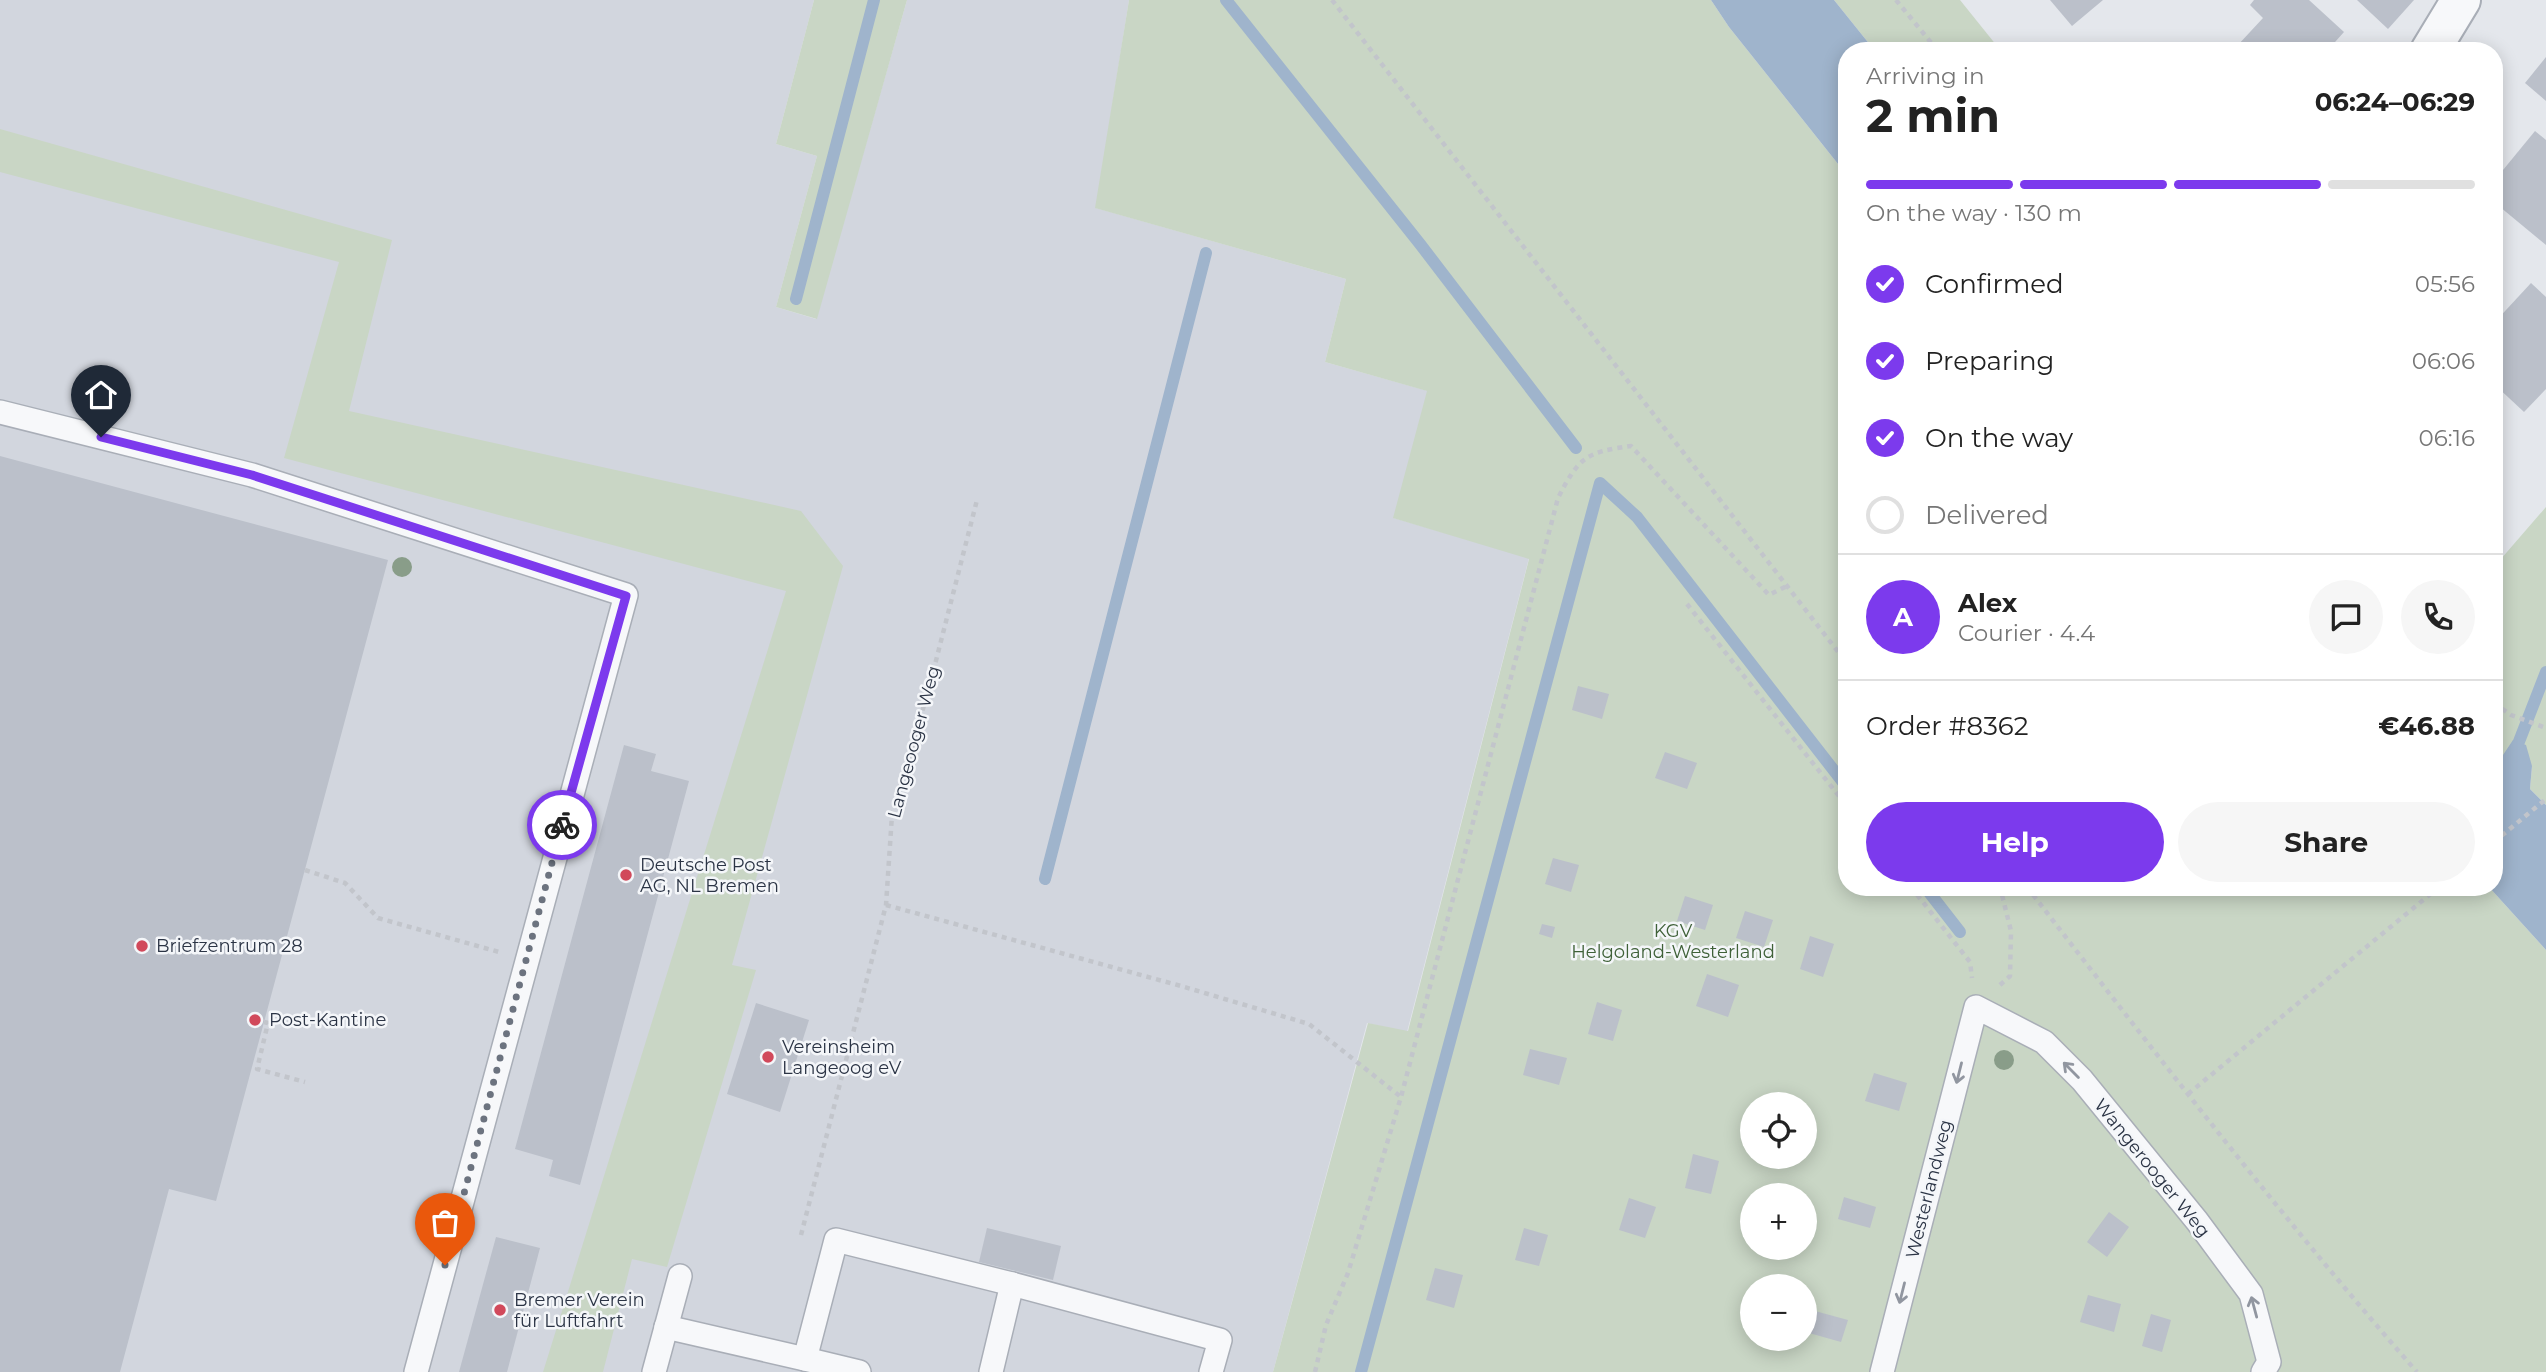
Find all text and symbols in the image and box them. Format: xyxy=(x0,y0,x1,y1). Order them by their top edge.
text: Arriving in xyxy=(1866,62,1985,90)
text: 06:24–06:29 xyxy=(2315,86,2475,118)
text: 2 min xyxy=(1866,87,2000,144)
text: On the way · 130 m xyxy=(1866,199,2082,227)
icon: check xyxy=(1866,265,1904,303)
text: Confirmed xyxy=(1925,268,2064,300)
text: 05:56 xyxy=(2415,270,2475,298)
icon: check xyxy=(1866,342,1904,380)
text: Preparing xyxy=(1925,345,2054,377)
text: 06:06 xyxy=(2412,347,2475,375)
pin xyxy=(71,365,131,437)
icon: home xyxy=(82,376,120,414)
icon: check xyxy=(1866,419,1904,457)
text: On the way xyxy=(1925,422,2073,454)
text: 06:16 xyxy=(2419,424,2475,452)
text: Delivered xyxy=(1925,499,2049,531)
button: chat xyxy=(2309,580,2383,654)
button: phone xyxy=(2401,580,2475,654)
text: Alex xyxy=(1958,587,2017,619)
text: A xyxy=(1893,601,1913,633)
text: Courier · 4.4 xyxy=(1958,619,2095,647)
street label: Langeooger Weg xyxy=(883,664,945,820)
text: Order #8362 xyxy=(1866,710,2028,742)
text: €46.88 xyxy=(2378,710,2475,742)
courier xyxy=(527,790,597,860)
button: Help xyxy=(1866,802,2164,882)
button: Share xyxy=(2178,802,2475,882)
icon: bike xyxy=(543,806,581,844)
place label: Deutsche Post AG, NL Bremen xyxy=(640,854,779,897)
marker: Deutsche Post AG, NL Bremen xyxy=(618,867,634,883)
park label: KGV Helgoland-Westerland xyxy=(1571,920,1775,963)
place label: Briefzentrum 28 xyxy=(156,935,303,957)
marker: Briefzentrum 28 xyxy=(134,938,150,954)
place label: Post-Kantine xyxy=(269,1009,386,1031)
marker: Post-Kantine xyxy=(247,1012,263,1028)
place label: Vereinsheim Langeoog eV xyxy=(782,1036,902,1079)
marker: Vereinsheim Langeoog eV xyxy=(760,1049,776,1065)
one-way arrow xyxy=(1952,1061,1965,1084)
one-way arrow xyxy=(2063,1062,2080,1079)
map controls xyxy=(1740,1092,1817,1351)
button: locate xyxy=(1740,1092,1817,1169)
street label: Wangerooger Weg xyxy=(2089,1094,2215,1242)
street label: Westerlandweg xyxy=(1901,1117,1957,1261)
button: + xyxy=(1740,1183,1817,1260)
pin xyxy=(415,1193,475,1265)
icon: bag xyxy=(426,1204,464,1242)
button: − xyxy=(1740,1274,1817,1351)
one-way arrow xyxy=(1895,1282,1908,1304)
place label: Bremer Verein für Luftfahrt xyxy=(514,1289,645,1332)
one-way arrow xyxy=(2247,1296,2260,1318)
marker: Bremer Verein für Luftfahrt xyxy=(492,1302,508,1318)

